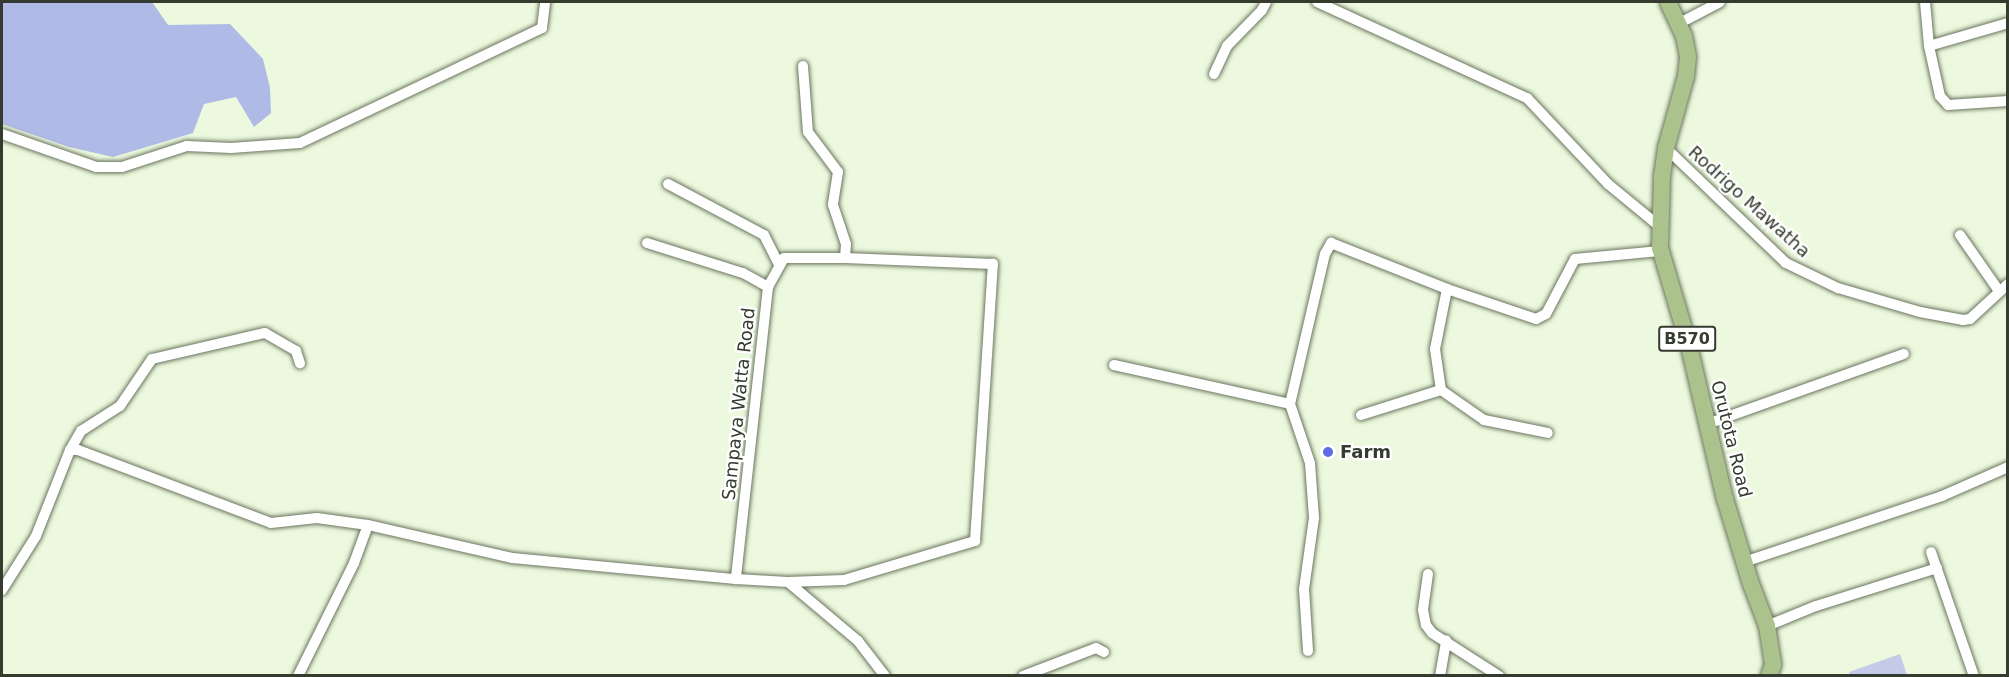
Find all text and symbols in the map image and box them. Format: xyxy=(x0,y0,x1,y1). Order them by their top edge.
street label: Rodrigo Mawatha xyxy=(1684,142,1814,262)
street label: Sampaya Watta Road xyxy=(718,307,760,501)
road number: B570 xyxy=(1657,326,1717,352)
street label: Orutota Road xyxy=(1706,378,1756,500)
place label: Farm xyxy=(1340,441,1391,463)
marker: Farm xyxy=(1321,445,1335,459)

